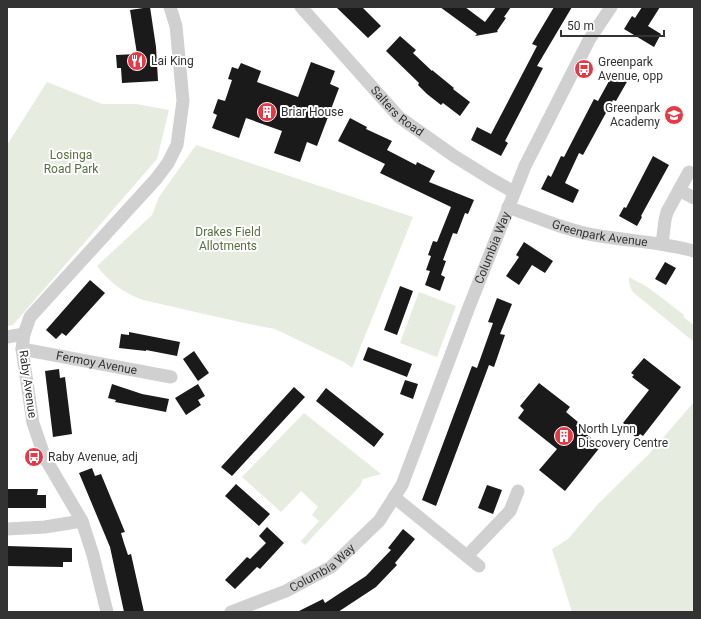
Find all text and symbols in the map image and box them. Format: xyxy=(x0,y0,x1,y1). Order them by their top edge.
scale bar xyxy=(561,12,664,38)
text: 50 m xyxy=(567,19,594,33)
restaurant icon: Lai King xyxy=(126,50,148,72)
place label: Lai King xyxy=(151,54,194,68)
place label: Greenpark Avenue, opp xyxy=(598,55,663,83)
bus stop icon: Greenpark Avenue, opp xyxy=(573,58,595,80)
street label: Salters Road xyxy=(368,83,426,139)
building icon: Briar House xyxy=(256,101,278,123)
place label: Greenpark Academy xyxy=(605,101,661,129)
school or university icon: Greenpark Academy xyxy=(663,104,685,126)
place label: Briar House xyxy=(281,105,344,119)
park label: Losinga Road Park xyxy=(44,148,99,176)
street label: Columbia Way xyxy=(472,209,513,286)
street label: Greenpark Avenue xyxy=(550,217,648,249)
park label: Drakes Field Allotments xyxy=(195,225,261,253)
street label: Raby Avenue xyxy=(16,349,40,419)
street label: Fermoy Avenue xyxy=(55,349,138,378)
place label: North Lynn Discovery Centre xyxy=(578,422,668,450)
building icon: North Lynn Discovery Centre xyxy=(553,425,575,447)
bus stop icon: Raby Avenue, adj xyxy=(23,446,45,468)
place label: Raby Avenue, adj xyxy=(48,450,138,464)
street label: Columbia Way xyxy=(287,541,358,595)

